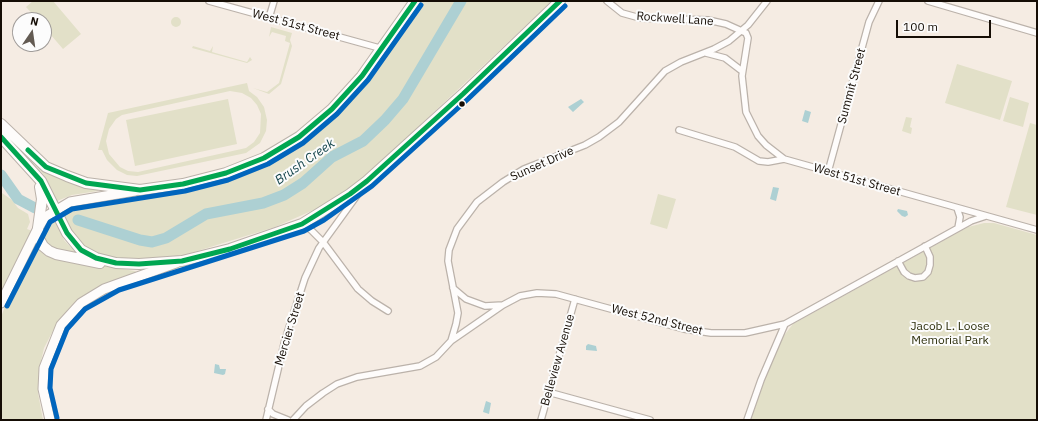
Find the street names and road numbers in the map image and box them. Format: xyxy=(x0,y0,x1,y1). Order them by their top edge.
street label: West 51st Street xyxy=(251,6,341,44)
street label: Rockwell Lane xyxy=(636,9,714,29)
street label: Summit Street xyxy=(835,47,869,125)
street label: Sunset Drive xyxy=(508,144,576,184)
street label: West 51st Street xyxy=(812,161,902,199)
street label: Mercier Street xyxy=(272,290,308,368)
street label: West 52nd Street xyxy=(610,302,704,338)
street label: Belleview Avenue xyxy=(538,312,578,408)

